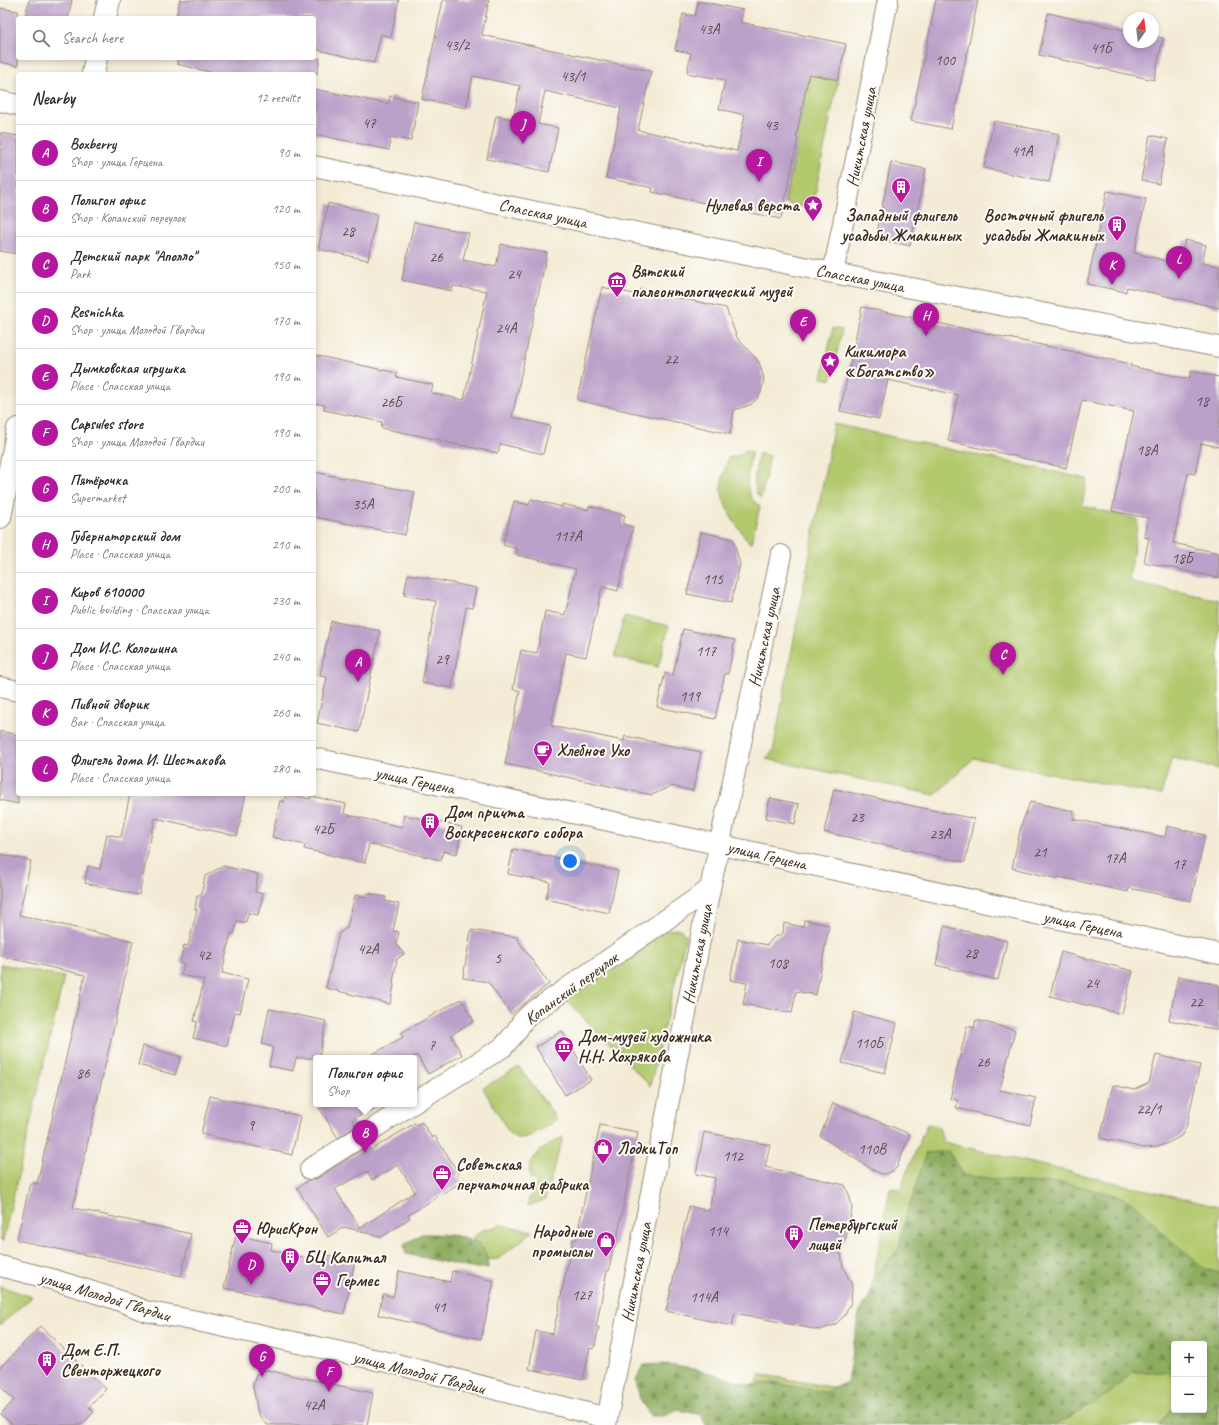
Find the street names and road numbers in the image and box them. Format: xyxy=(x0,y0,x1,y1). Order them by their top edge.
street label: Никитская улица xyxy=(842,84,882,189)
street label: Спасская улица xyxy=(497,194,591,233)
street label: Спасская улица xyxy=(814,260,908,298)
street label: Никитская улица xyxy=(744,584,786,689)
street label: улица Герцена xyxy=(372,762,458,800)
street label: улица Герцена xyxy=(724,836,810,875)
street label: Никитская улица xyxy=(678,901,718,1006)
street label: улица Герцена xyxy=(1040,906,1126,944)
street label: Копанский переулок xyxy=(520,946,624,1029)
street label: Никитская улица xyxy=(617,1219,657,1324)
street label: улица Молодой Гвардии xyxy=(36,1266,174,1327)
street label: улица Молодой Гвардии xyxy=(350,1346,489,1399)

